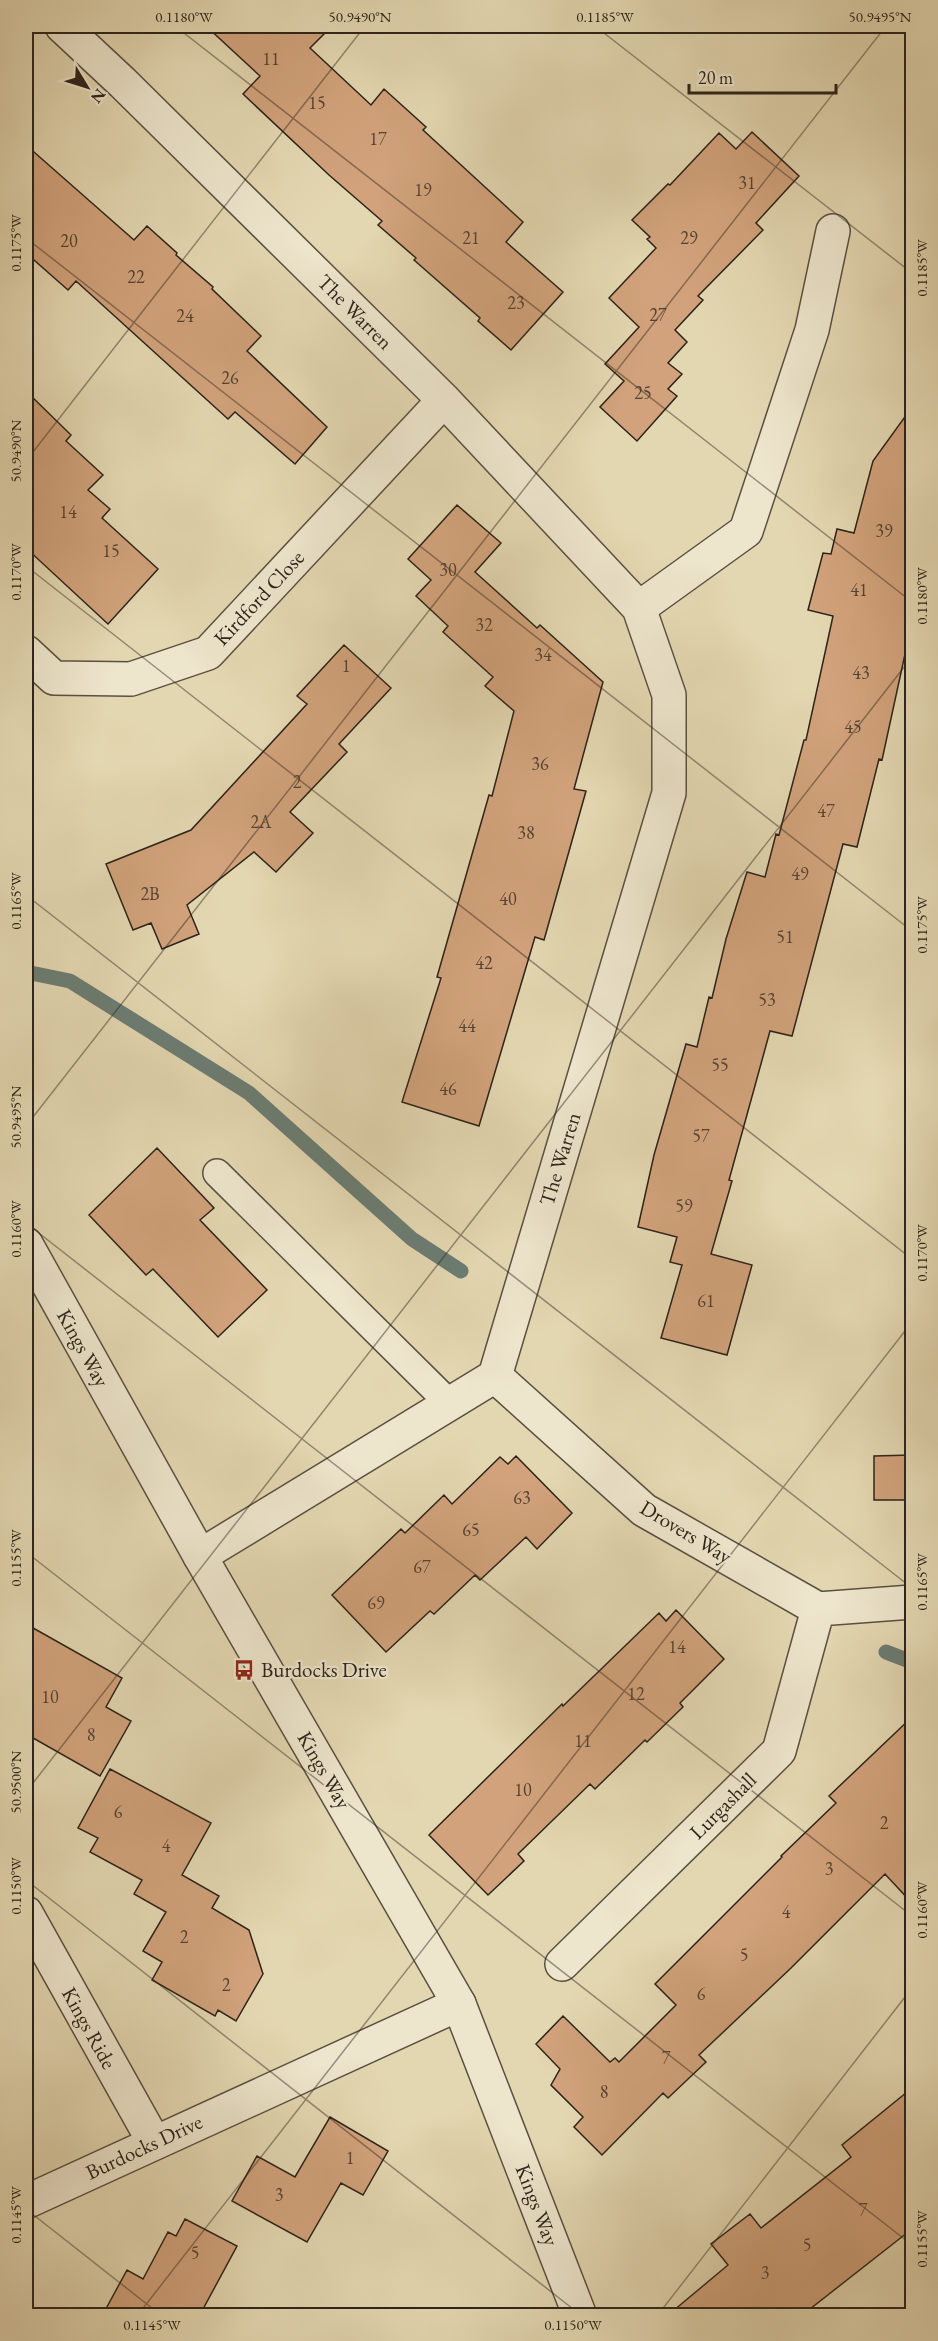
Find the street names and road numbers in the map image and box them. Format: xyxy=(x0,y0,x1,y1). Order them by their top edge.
street label: The Warren xyxy=(312,268,399,355)
street label: Kirdford Close xyxy=(208,544,310,651)
street label: The Warren xyxy=(533,1109,586,1209)
street label: Kings Way xyxy=(51,1304,116,1392)
street label: Drovers Way xyxy=(635,1494,738,1570)
street label: Kings Way xyxy=(291,1726,358,1814)
street label: Lurgashall xyxy=(683,1766,762,1845)
street label: Kings Ride xyxy=(56,1982,123,2073)
street label: Burdocks Drive xyxy=(81,2108,206,2185)
street label: Kings Way xyxy=(510,2160,566,2250)

